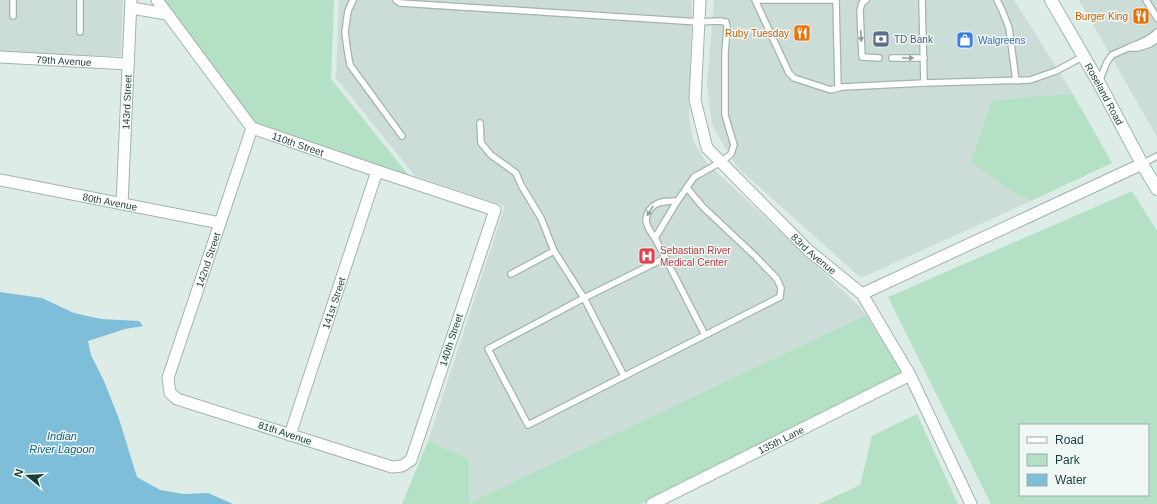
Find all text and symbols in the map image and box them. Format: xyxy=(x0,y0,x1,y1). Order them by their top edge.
restaurant icon: Burger King xyxy=(1131,6,1151,26)
place label: Burger King xyxy=(1075,11,1128,22)
restaurant icon: Ruby Tuesday xyxy=(792,23,812,43)
place label: Ruby Tuesday xyxy=(725,28,789,39)
bank icon: TD Bank xyxy=(871,29,891,49)
one-way arrow xyxy=(858,30,864,43)
shop icon: Walgreens xyxy=(955,30,975,50)
place label: TD Bank xyxy=(894,34,934,45)
place label: Walgreens xyxy=(978,35,1025,46)
street label: 79th Avenue xyxy=(36,53,92,68)
one-way arrow xyxy=(902,55,915,61)
street label: Roseland Road xyxy=(1083,61,1126,127)
street label: 143rd Street xyxy=(120,74,133,130)
street label: 110th Street xyxy=(271,130,325,158)
street label: 80th Avenue xyxy=(82,191,139,212)
one-way arrow xyxy=(647,205,654,217)
street label: 142nd Street xyxy=(193,231,222,289)
street label: 83rd Avenue xyxy=(789,231,839,277)
place label: Sebastian River Medical Center xyxy=(660,245,731,268)
hospital icon: Sebastian River Medical Center xyxy=(637,246,657,266)
street label: 141st Street xyxy=(320,275,347,330)
street label: 140th Street xyxy=(437,312,465,368)
street label: 81th Avenue xyxy=(257,419,313,447)
street label: 135th Lane xyxy=(756,423,806,456)
legend xyxy=(1019,424,1149,496)
water label: Indian River Lagoon xyxy=(29,430,95,455)
text: Road xyxy=(1055,433,1084,447)
text: Park xyxy=(1055,453,1081,467)
north arrow xyxy=(8,456,48,496)
text: N xyxy=(12,467,25,479)
text: Water xyxy=(1055,473,1087,487)

